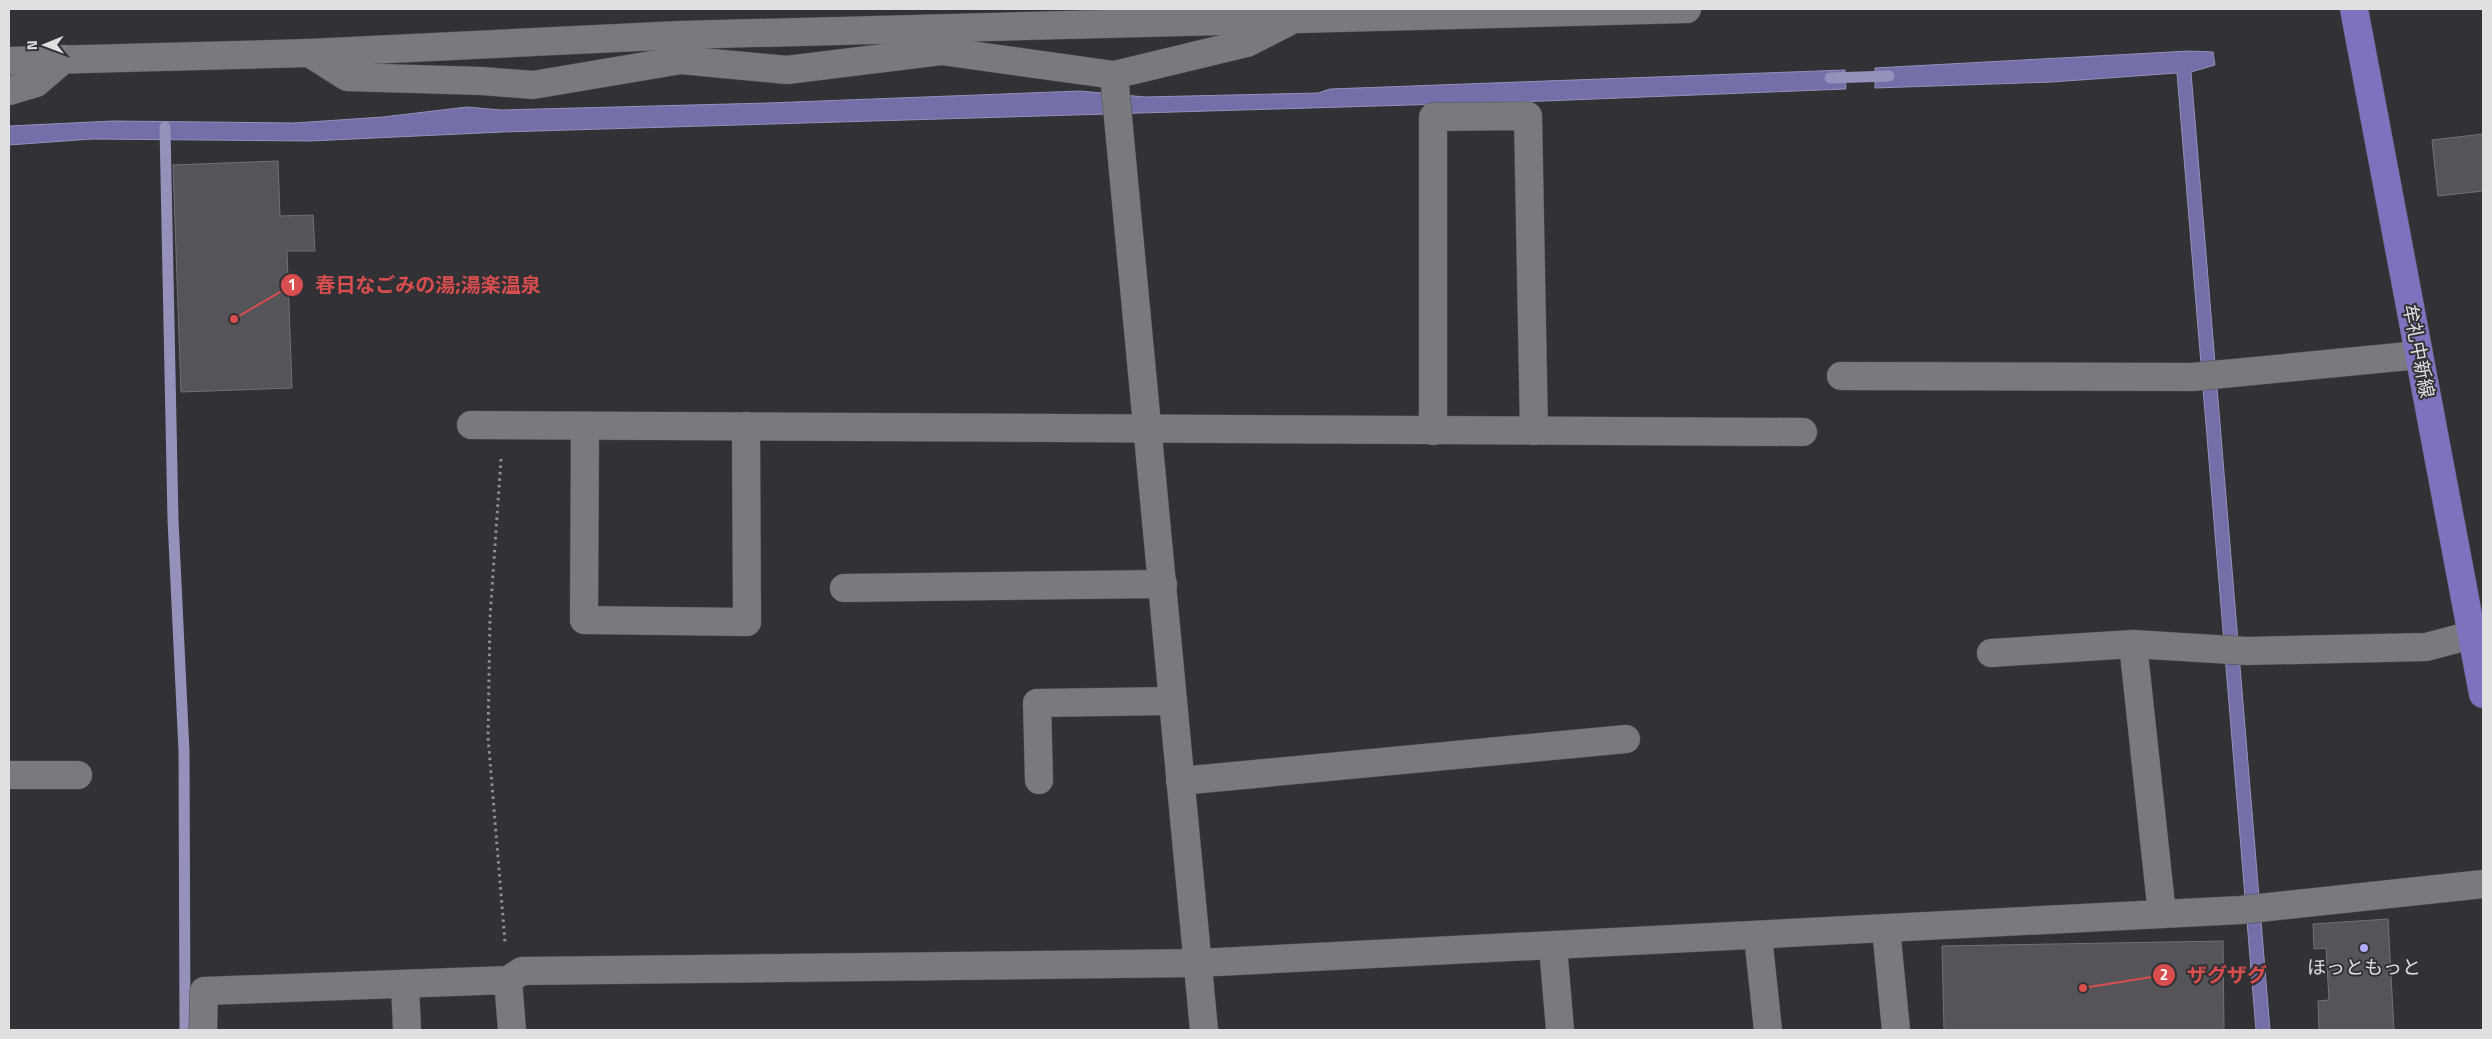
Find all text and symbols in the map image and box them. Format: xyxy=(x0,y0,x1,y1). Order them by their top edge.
north arrow xyxy=(20,20,70,70)
text: N xyxy=(21,40,42,50)
callout: 春日なごみの湯;湯楽温泉 xyxy=(280,267,550,302)
text: 春日なごみの湯;湯楽温泉 xyxy=(315,269,541,300)
text: 1 xyxy=(288,273,296,296)
street label: 牟礼中新線 xyxy=(2396,302,2443,400)
marker: ほっともっと xyxy=(2358,942,2370,954)
place label: ほっともっと xyxy=(2307,952,2421,981)
callout: ザグザグ xyxy=(2152,957,2277,992)
text: ザグザグ xyxy=(2187,959,2267,990)
text: 2 xyxy=(2160,963,2168,986)

